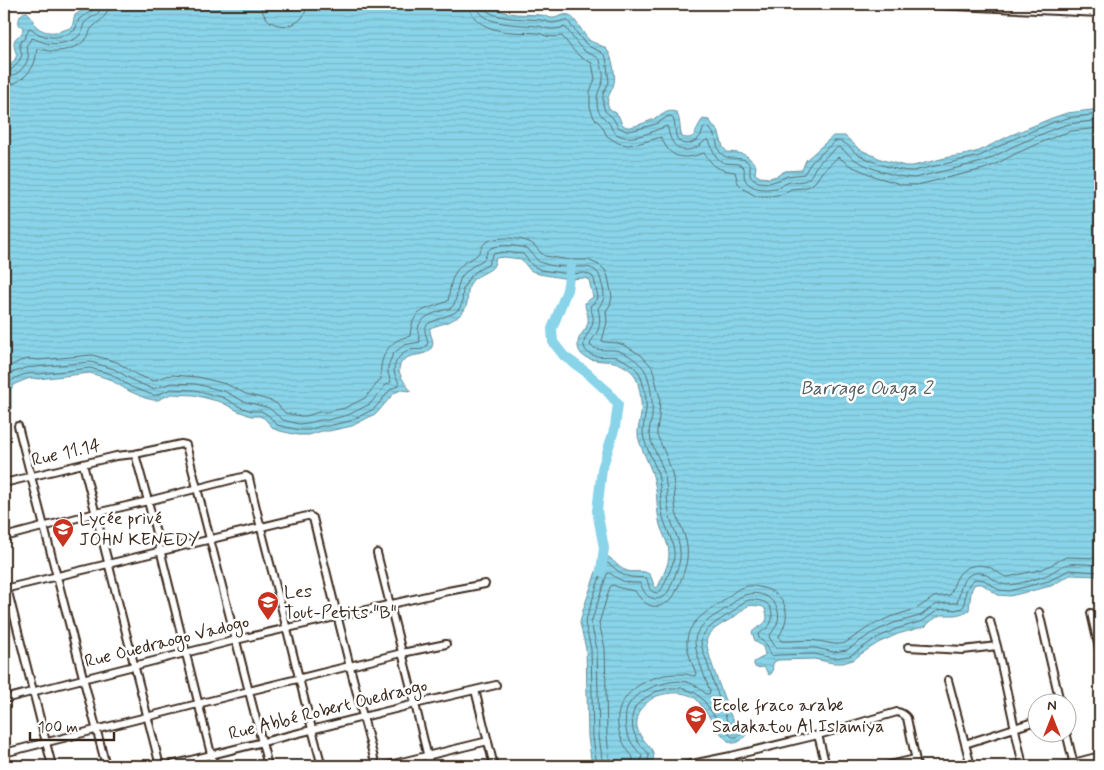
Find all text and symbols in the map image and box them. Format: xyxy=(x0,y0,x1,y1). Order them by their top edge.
water label: Barrage Ouaga 2 xyxy=(800,376,934,401)
street label: Rue 11.14 xyxy=(29,433,103,473)
place label: Lycée privé JOHN KENEDY xyxy=(79,507,200,552)
school or university icon: Lycée privé JOHN KENEDY xyxy=(51,517,75,548)
place label: Les Tout-Petits "B" xyxy=(284,580,397,625)
school or university icon: Les Tout-Petits "B" xyxy=(256,590,280,621)
street label: Rue Ouedraogo Vadogo xyxy=(82,610,252,675)
street label: Rue Abbé Robert Ouedraogo xyxy=(226,674,430,747)
north arrow xyxy=(1026,692,1076,742)
place label: Ecole fraco arabe Sadakatou Al Islamiya xyxy=(712,694,884,739)
text: N xyxy=(1047,697,1057,715)
school or university icon: Ecole fraco arabe Sadakatou Al Islamiya xyxy=(684,704,708,735)
scale bar xyxy=(30,710,114,742)
text: 100 m xyxy=(38,718,78,738)

